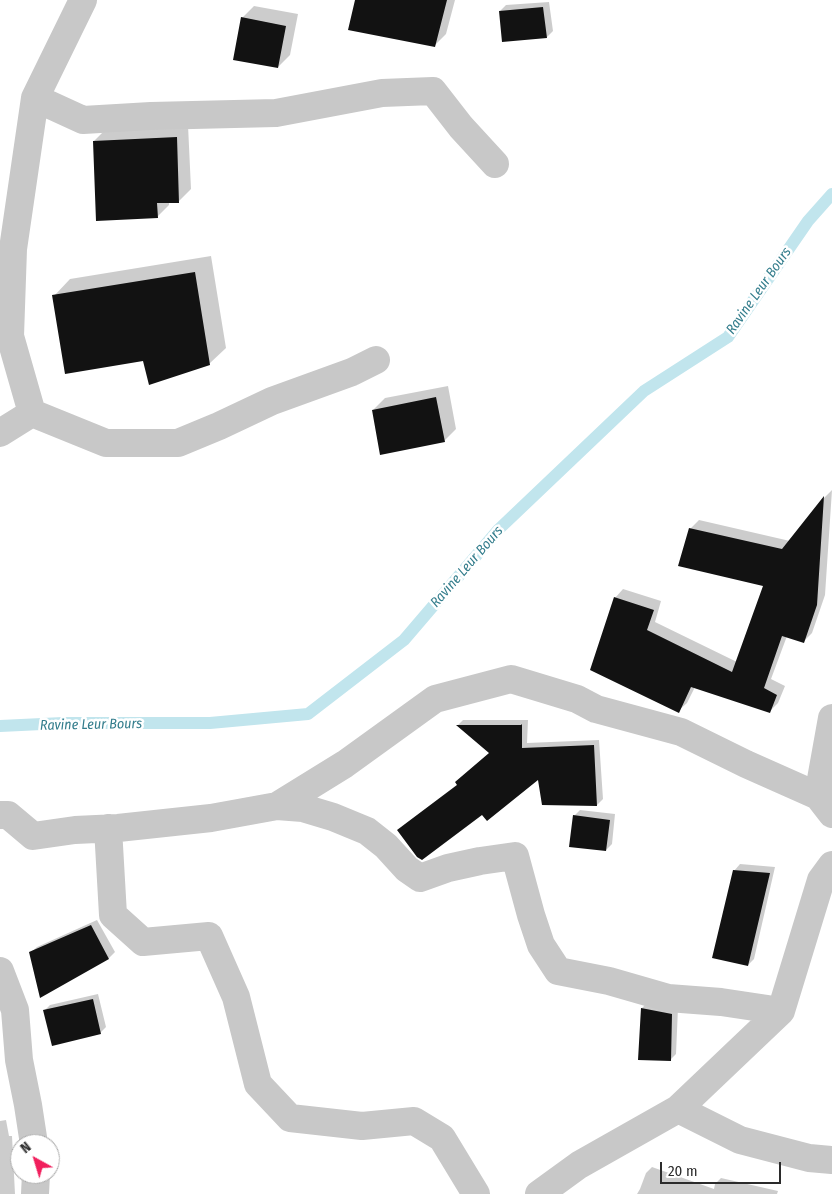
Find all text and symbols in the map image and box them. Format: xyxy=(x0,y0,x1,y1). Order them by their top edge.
water label: Ravine Leur Bours xyxy=(723,244,795,338)
water label: Ravine Leur Bours xyxy=(427,523,507,611)
water label: Ravine Leur Bours xyxy=(40,716,142,734)
north arrow xyxy=(10,1134,60,1184)
text: N xyxy=(17,1138,34,1157)
scale bar xyxy=(662,1152,783,1184)
text: 20 m xyxy=(668,1162,698,1180)

